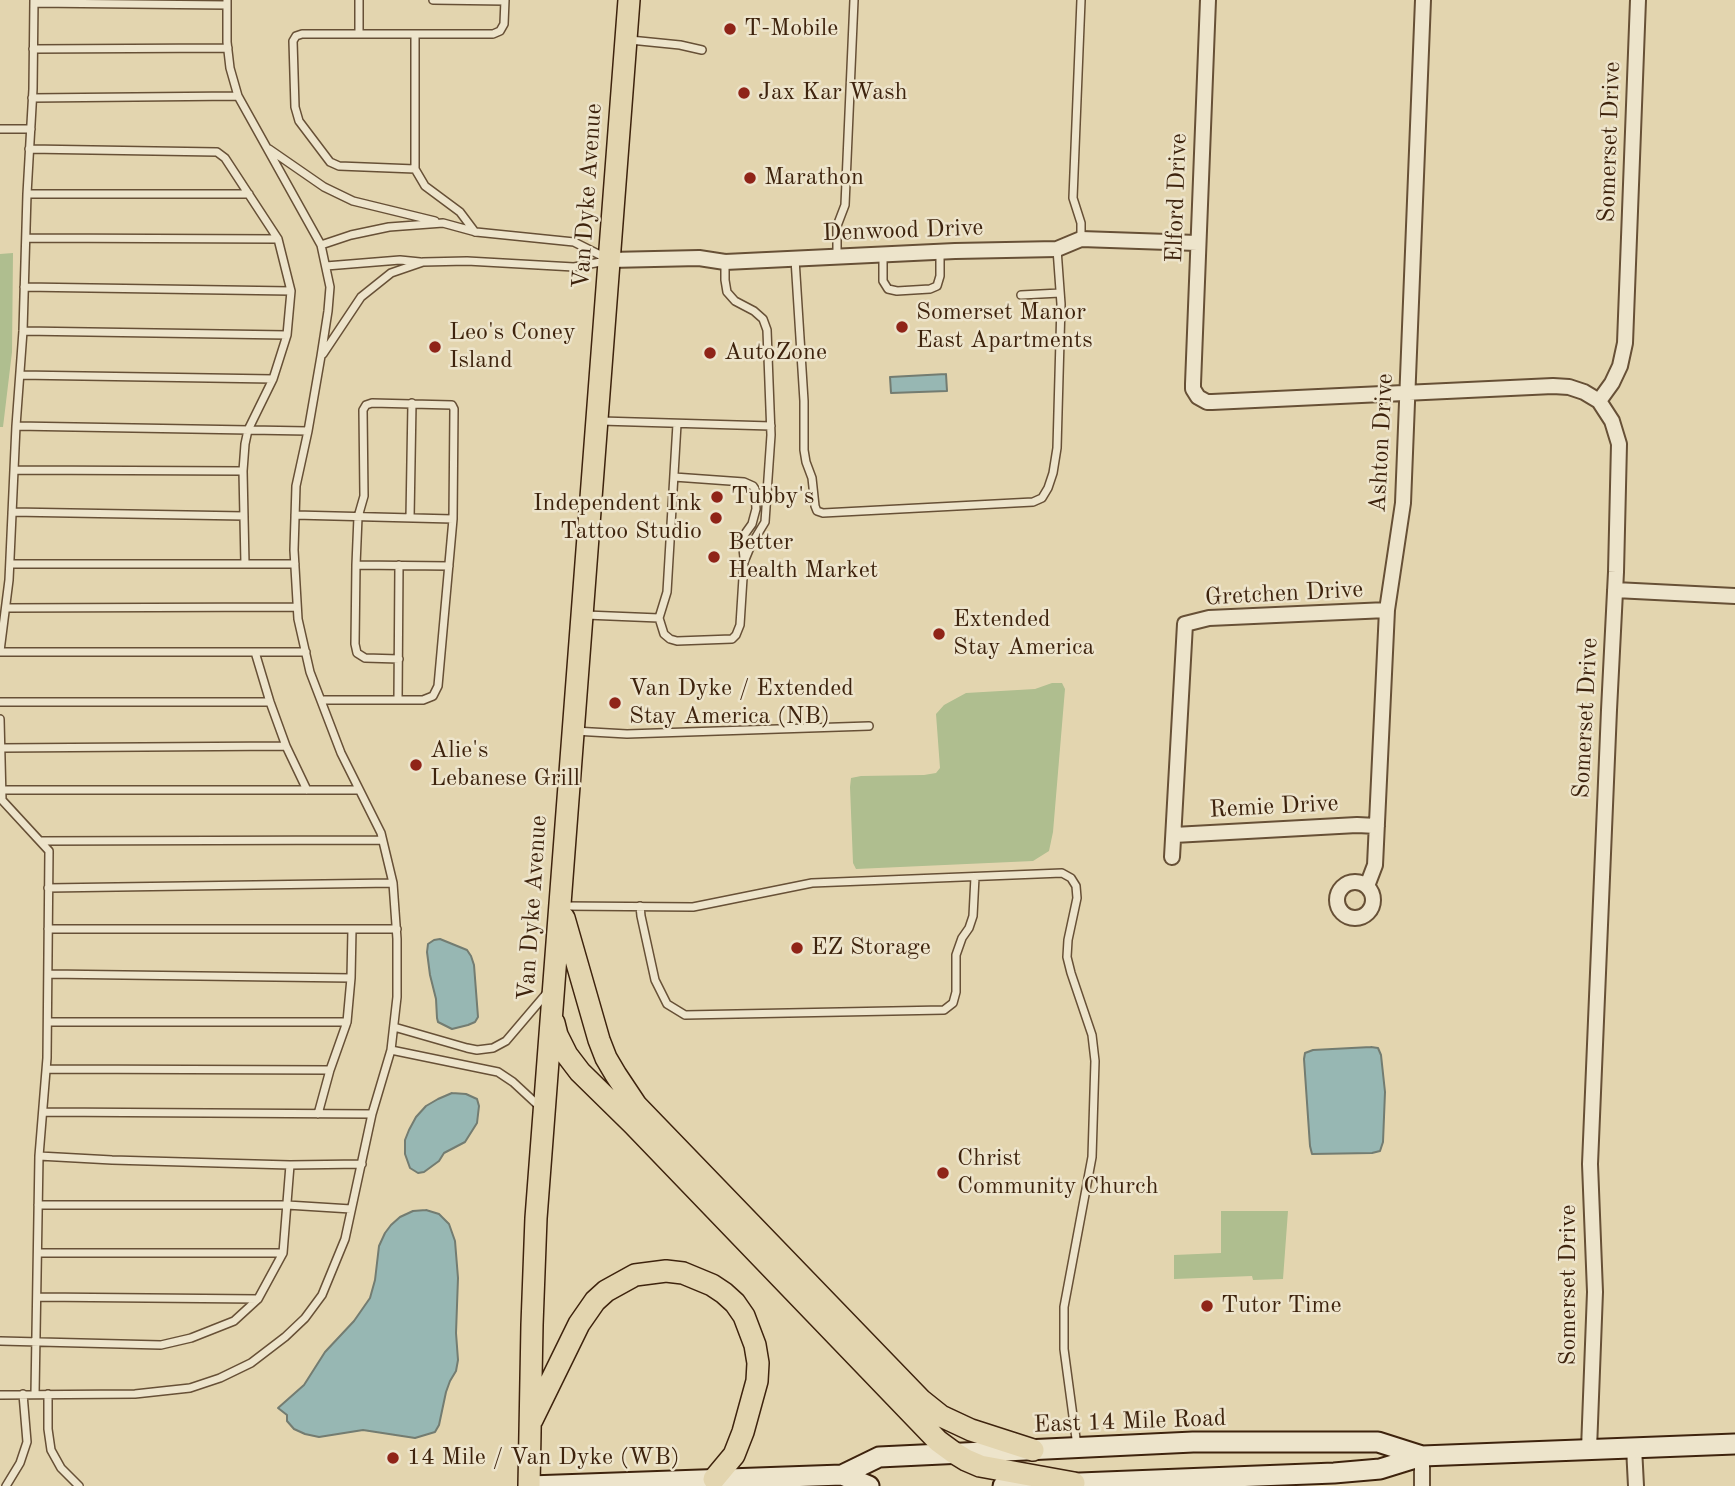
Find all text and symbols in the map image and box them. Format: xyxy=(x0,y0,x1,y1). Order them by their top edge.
place label: T-Mobile xyxy=(744,15,838,43)
marker: T-Mobile xyxy=(722,21,738,37)
street label: Somerset Drive xyxy=(1593,61,1627,223)
place label: Jax Kar Wash xyxy=(758,79,908,107)
marker: Jax Kar Wash xyxy=(736,85,752,101)
street label: Van Dyke Avenue xyxy=(567,102,609,290)
street label: Elford Drive xyxy=(1160,133,1194,263)
place label: Marathon xyxy=(764,164,864,192)
marker: Marathon xyxy=(742,170,758,186)
street label: Denwood Drive xyxy=(822,214,984,248)
place label: Somerset Manor East Apartments xyxy=(916,299,1093,355)
place label: Leo's Coney Island xyxy=(449,319,576,375)
marker: Somerset Manor East Apartments xyxy=(894,319,910,335)
marker: Leo's Coney Island xyxy=(427,339,443,355)
place label: AutoZone xyxy=(724,339,827,367)
marker: AutoZone xyxy=(702,345,718,361)
street label: Ashton Drive xyxy=(1364,373,1400,513)
place label: Tubby's xyxy=(731,483,814,511)
marker: Tubby's xyxy=(709,489,725,505)
place label: Independent Ink Tattoo Studio xyxy=(533,490,702,546)
marker: Independent Ink Tattoo Studio xyxy=(708,510,724,526)
place label: Better Health Market xyxy=(728,529,878,585)
marker: Better Health Market xyxy=(706,549,722,565)
street label: Gretchen Drive xyxy=(1204,575,1364,613)
place label: Extended Stay America xyxy=(953,606,1094,662)
marker: Extended Stay America xyxy=(931,626,947,642)
street label: Somerset Drive xyxy=(1567,637,1605,799)
place label: Van Dyke / Extended Stay America (NB) xyxy=(629,675,854,731)
marker: Van Dyke / Extended Stay America (NB) xyxy=(607,695,623,711)
place label: Alie's Lebanese Grill xyxy=(430,737,580,793)
marker: Alie's Lebanese Grill xyxy=(408,757,424,773)
street label: Remie Drive xyxy=(1209,789,1339,825)
street label: Van Dyke Avenue xyxy=(512,814,554,1002)
place label: EZ Storage xyxy=(811,934,931,962)
marker: EZ Storage xyxy=(789,940,805,956)
place label: Christ Community Church xyxy=(957,1145,1159,1201)
marker: Christ Community Church xyxy=(935,1165,951,1181)
street label: Somerset Drive xyxy=(1555,1205,1583,1365)
place label: Tutor Time xyxy=(1221,1292,1342,1320)
marker: Tutor Time xyxy=(1199,1298,1215,1314)
street label: East 14 Mile Road xyxy=(1033,1404,1227,1440)
place label: 14 Mile / Van Dyke (WB) xyxy=(407,1444,680,1472)
marker: 14 Mile / Van Dyke (WB) xyxy=(385,1450,401,1466)

